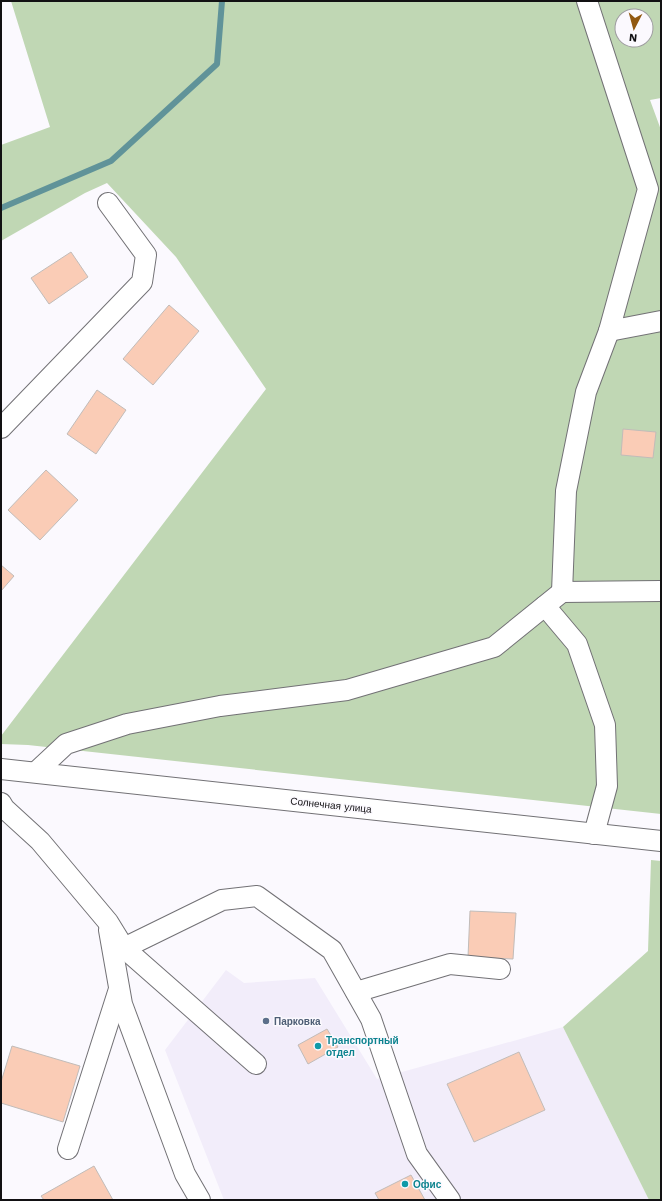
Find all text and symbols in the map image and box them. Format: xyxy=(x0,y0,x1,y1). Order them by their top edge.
north arrow xyxy=(614,8,654,48)
text: N xyxy=(628,31,638,44)
street label: Солнечная улица xyxy=(290,795,373,815)
marker: Парковка xyxy=(261,1016,271,1026)
place label: Парковка xyxy=(274,1016,321,1027)
place label: Транспортный отдел xyxy=(326,1035,399,1058)
marker: Транспортный отдел xyxy=(313,1041,323,1051)
marker: Офис xyxy=(400,1179,410,1189)
place label: Офис xyxy=(413,1179,442,1190)

